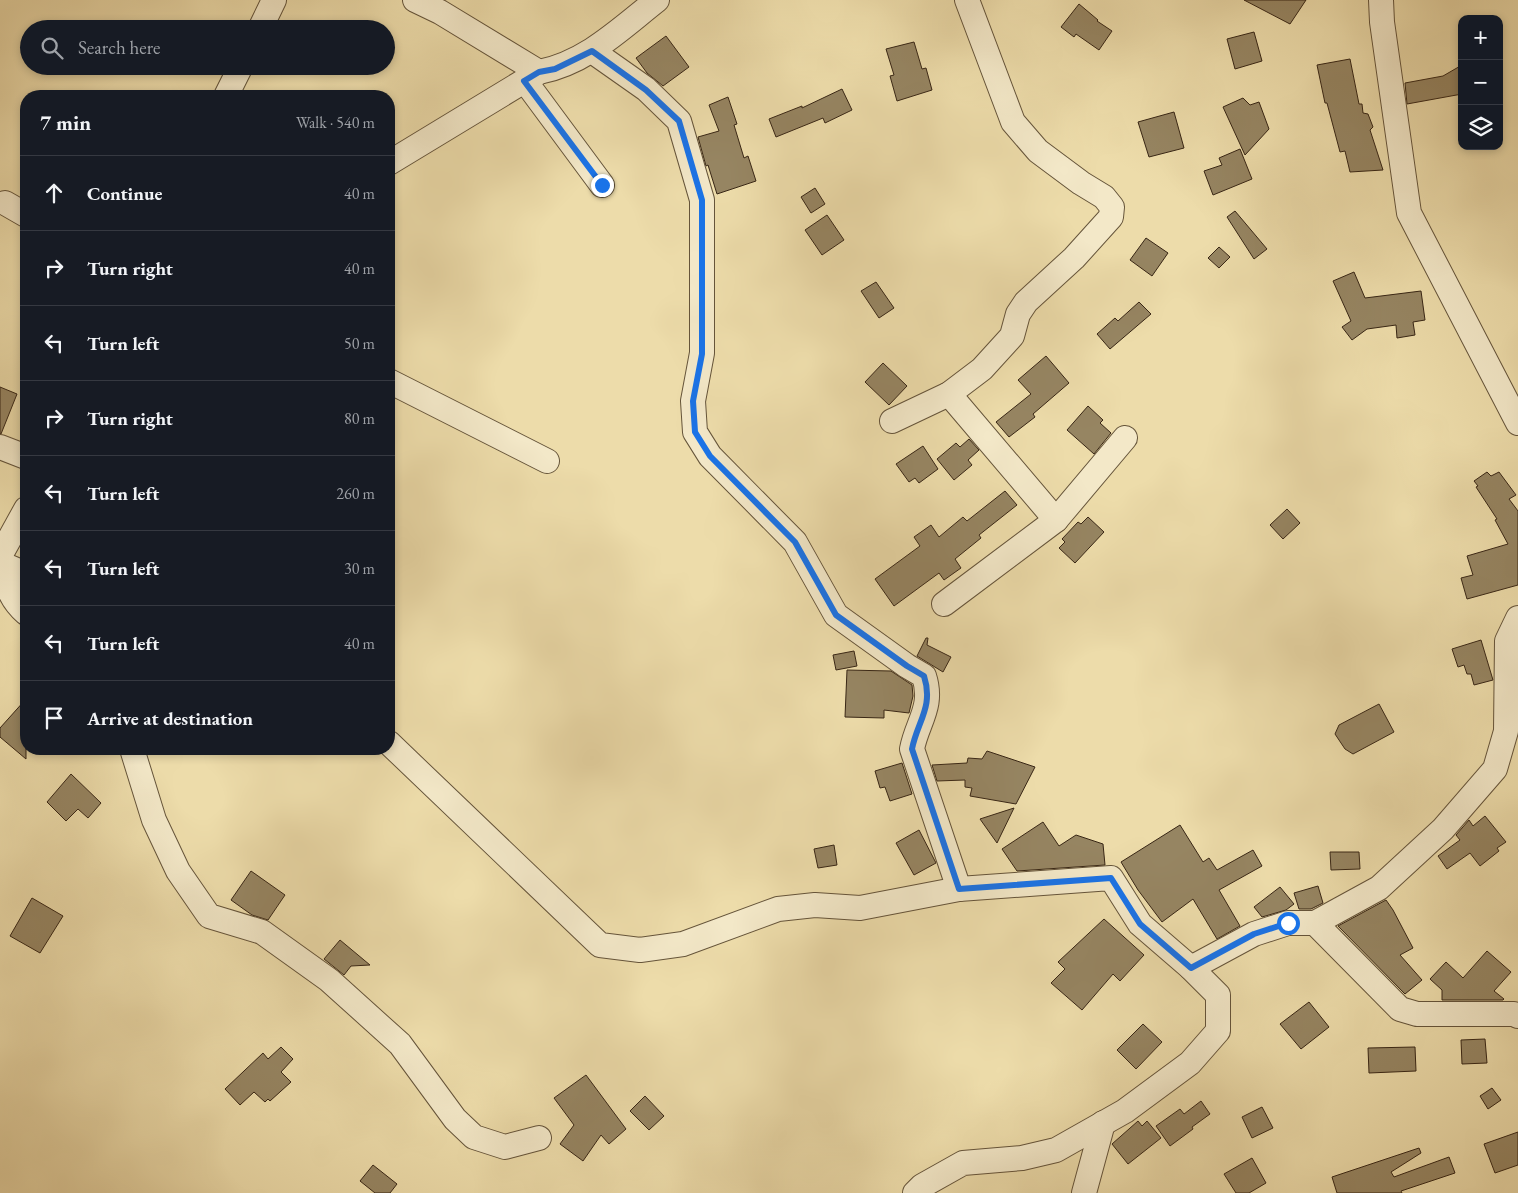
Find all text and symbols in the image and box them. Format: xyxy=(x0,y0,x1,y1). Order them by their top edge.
map controls xyxy=(1458,15,1503,150)
button: + xyxy=(1458,15,1503,60)
search box xyxy=(20,20,395,75)
icon: search xyxy=(38,34,66,62)
text: Search here xyxy=(78,35,160,60)
button: − xyxy=(1458,60,1503,105)
button: layers xyxy=(1458,105,1503,150)
text: 7 min xyxy=(40,109,91,136)
text: Walk · 540 m xyxy=(296,112,375,133)
route end xyxy=(591,174,614,197)
icon: ahead xyxy=(40,179,68,207)
text: Continue xyxy=(87,181,162,206)
text: 40 m xyxy=(344,183,375,204)
icon: right xyxy=(40,254,68,282)
text: Turn right xyxy=(87,256,173,281)
text: 40 m xyxy=(344,258,375,279)
icon: left xyxy=(40,329,68,357)
text: Turn left xyxy=(87,331,159,356)
text: 50 m xyxy=(344,333,375,354)
icon: right xyxy=(40,404,68,432)
text: Turn right xyxy=(87,406,173,431)
text: 80 m xyxy=(344,408,375,429)
icon: left xyxy=(40,479,68,507)
text: Turn left xyxy=(87,481,159,506)
text: 260 m xyxy=(336,483,375,504)
icon: left xyxy=(40,554,68,582)
text: Turn left xyxy=(87,556,159,581)
text: 30 m xyxy=(344,558,375,579)
icon: left xyxy=(40,629,68,657)
text: Turn left xyxy=(87,631,159,656)
text: 40 m xyxy=(344,633,375,654)
icon: arrive xyxy=(40,704,68,732)
text: Arrive at destination xyxy=(87,706,253,731)
route start xyxy=(1277,912,1300,935)

